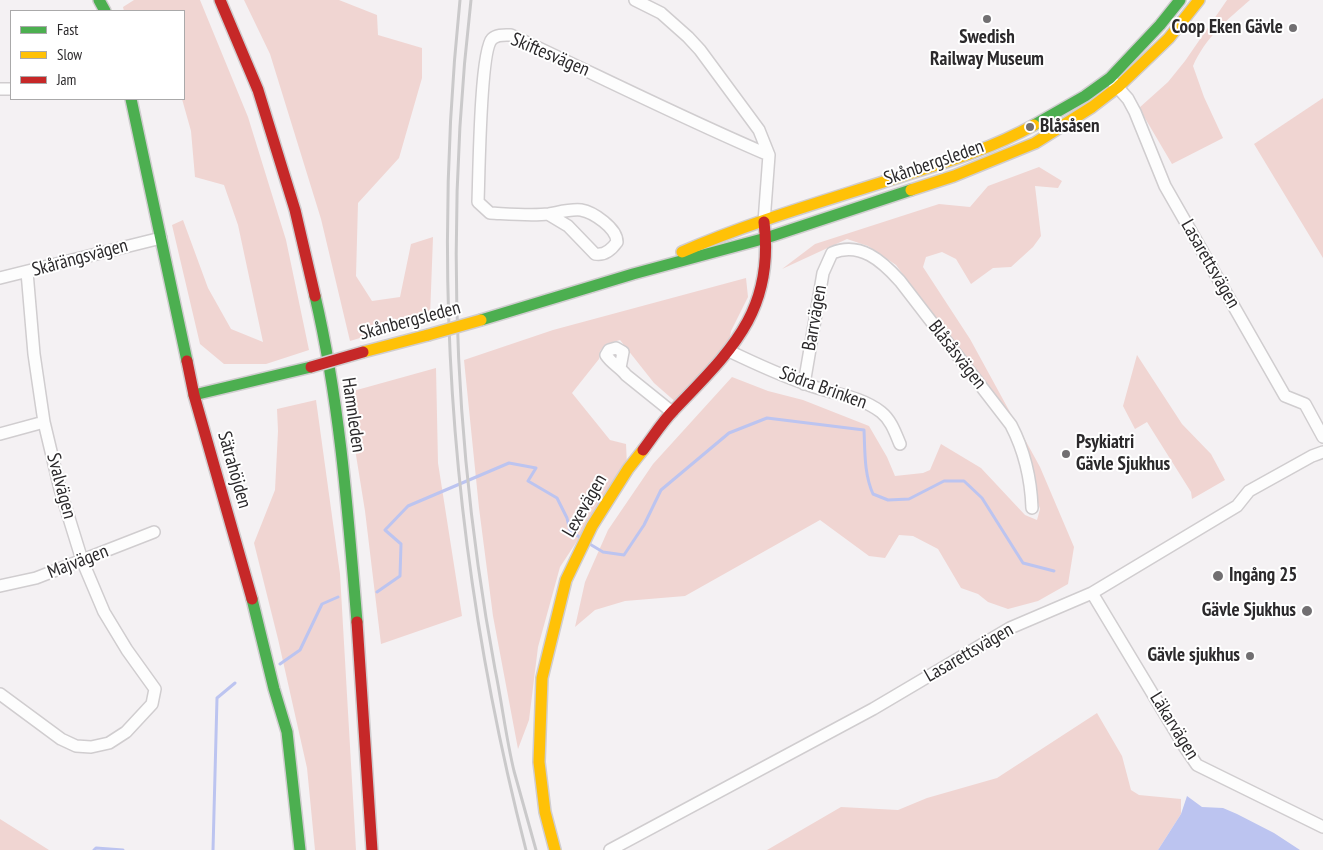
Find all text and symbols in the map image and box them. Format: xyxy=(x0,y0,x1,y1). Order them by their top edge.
legend xyxy=(10,10,185,100)
marker: Swedish Railway Museum xyxy=(981,13,993,25)
place label: Coop Eken Gävle xyxy=(1171,17,1283,39)
text: Fast xyxy=(57,20,78,39)
marker: Coop Eken Gävle xyxy=(1287,22,1299,34)
place label: Swedish Railway Museum xyxy=(930,27,1044,71)
street label: Skiftesvägen xyxy=(507,28,593,82)
text: Slow xyxy=(57,45,82,64)
text: Jam xyxy=(57,70,76,89)
place label: Blåsåsen xyxy=(1040,116,1100,138)
marker: Blåsåsen xyxy=(1024,121,1036,133)
street label: Skånbergsleden xyxy=(881,135,987,191)
street label: Lasarettsvägen xyxy=(1175,216,1245,312)
street label: Skårängsvägen xyxy=(30,234,130,282)
street label: Barrvägen xyxy=(798,283,832,353)
street label: Skånbergsleden xyxy=(357,297,463,345)
street label: Blåsåsvägen xyxy=(923,316,991,394)
street label: Södra Brinken xyxy=(776,362,870,414)
street label: Hamnleden xyxy=(336,376,370,454)
street label: Sätrahöjden xyxy=(212,429,256,511)
place label: Psykiatri Gävle Sjukhus xyxy=(1076,432,1170,476)
marker: Psykiatri Gävle Sjukhus xyxy=(1060,448,1072,460)
street label: Svalvägen xyxy=(41,451,81,521)
street label: Lexevägen xyxy=(558,470,612,542)
street label: Majvägen xyxy=(44,540,112,584)
place label: Ingång 25 xyxy=(1229,565,1297,587)
marker: Ingång 25 xyxy=(1211,569,1225,583)
place label: Gävle Sjukhus xyxy=(1202,600,1296,622)
marker: Gävle Sjukhus xyxy=(1300,604,1314,618)
street label: Lasarettsvägen xyxy=(921,618,1017,688)
place label: Gävle sjukhus xyxy=(1148,645,1240,667)
marker: Gävle sjukhus xyxy=(1244,650,1256,662)
street label: Läkarvägen xyxy=(1144,688,1204,764)

